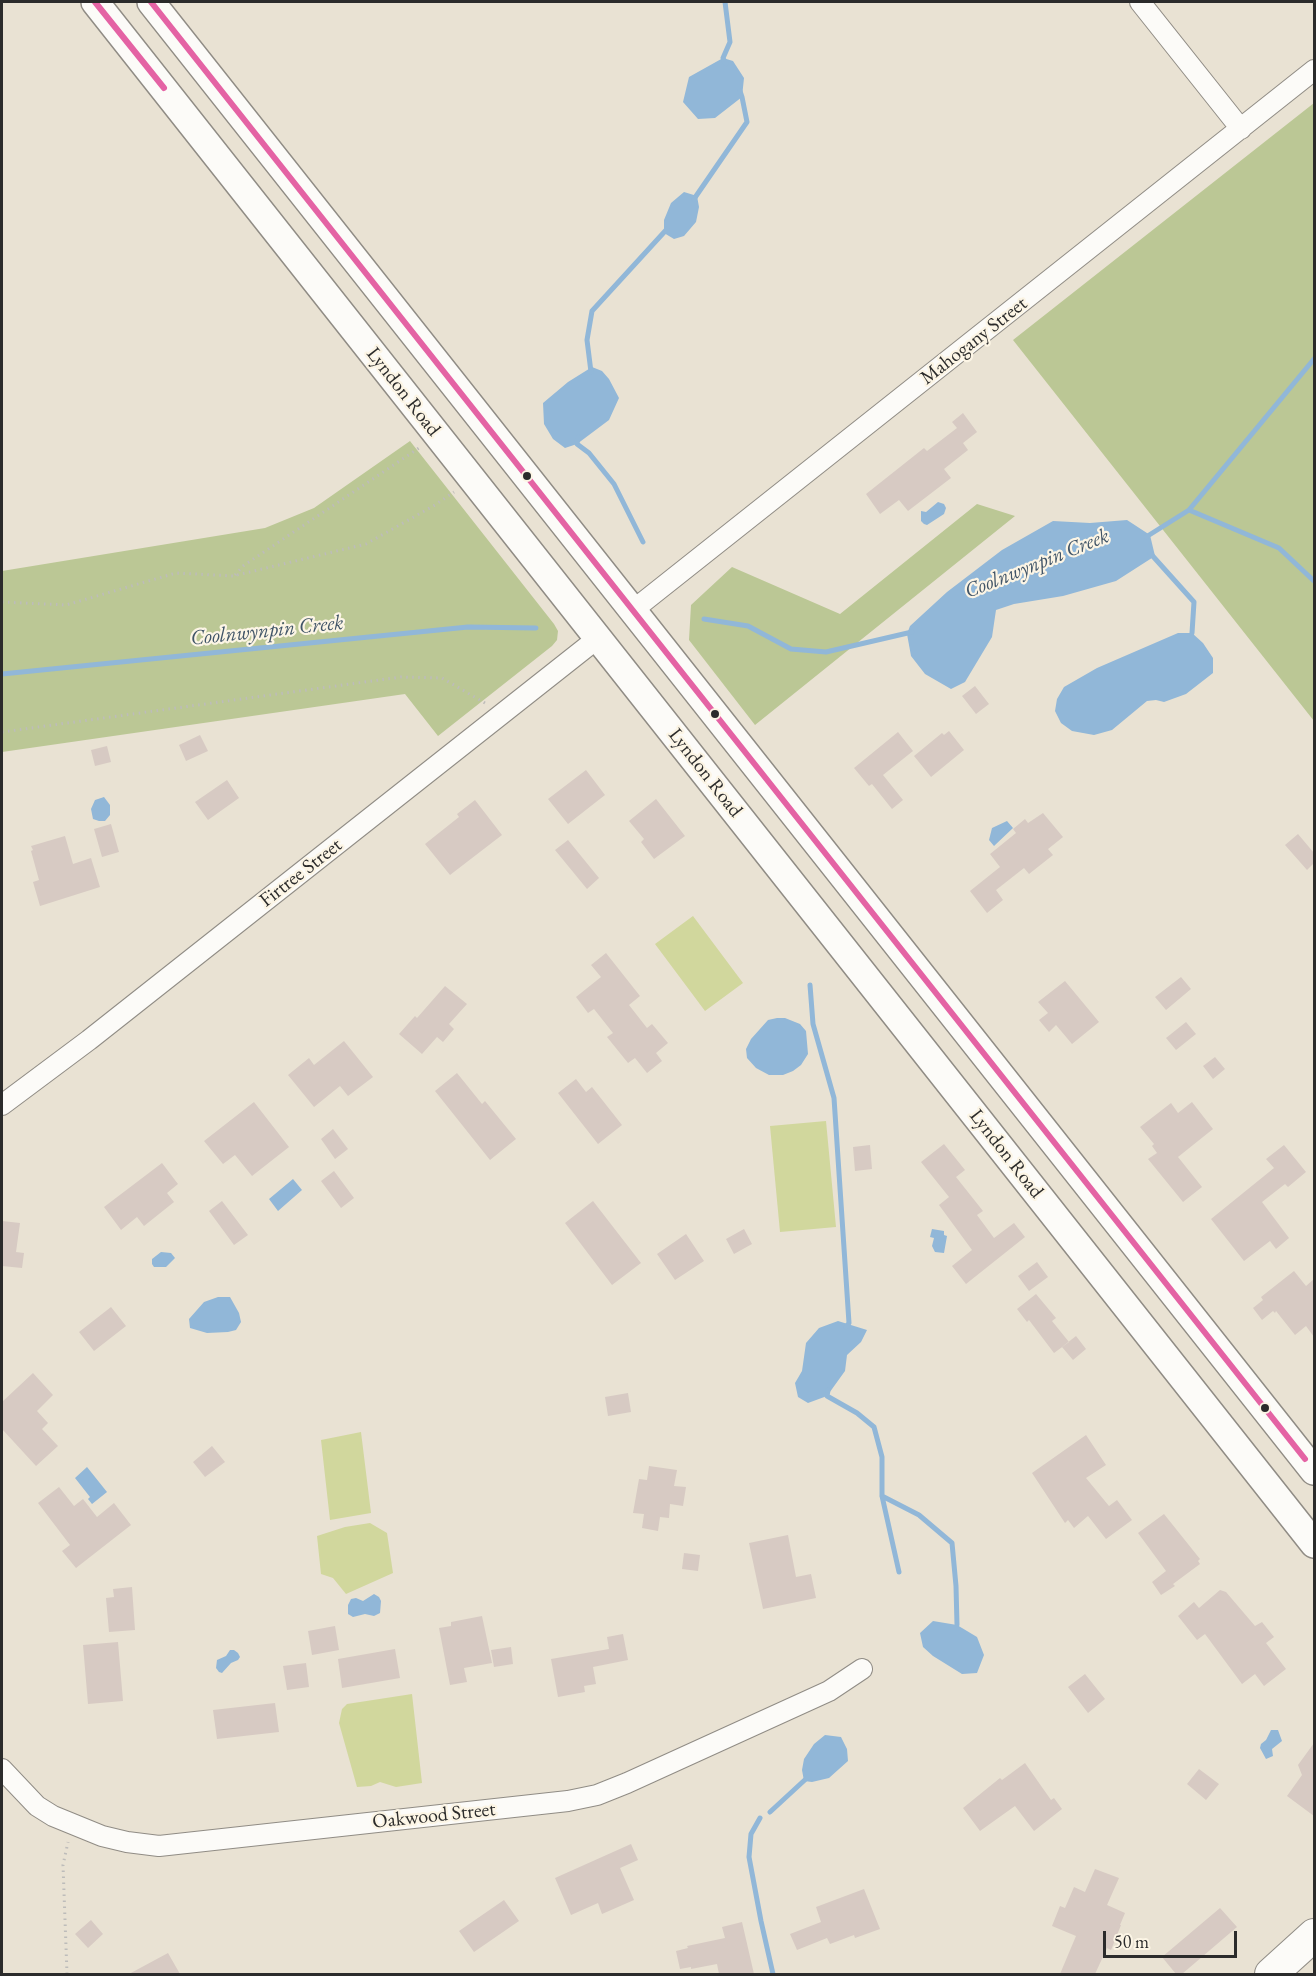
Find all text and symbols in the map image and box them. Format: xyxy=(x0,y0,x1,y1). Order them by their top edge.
street label: Mahogany Street xyxy=(916,292,1032,390)
street label: Lyndon Road xyxy=(361,343,445,441)
unlabelled marker xyxy=(521,470,533,482)
water label: Coolnwynpin Creek xyxy=(961,524,1113,604)
water label: Coolnwynpin Creek xyxy=(189,610,345,652)
unlabelled marker xyxy=(709,708,721,720)
street label: Lyndon Road xyxy=(663,724,747,822)
street label: Firtree Street xyxy=(255,833,347,913)
street label: Lyndon Road xyxy=(964,1105,1048,1203)
unlabelled marker xyxy=(1259,1402,1271,1414)
street label: Oakwood Street xyxy=(371,1798,497,1834)
scale bar xyxy=(1106,1919,1240,1957)
text: 50 m xyxy=(1114,1930,1149,1953)

